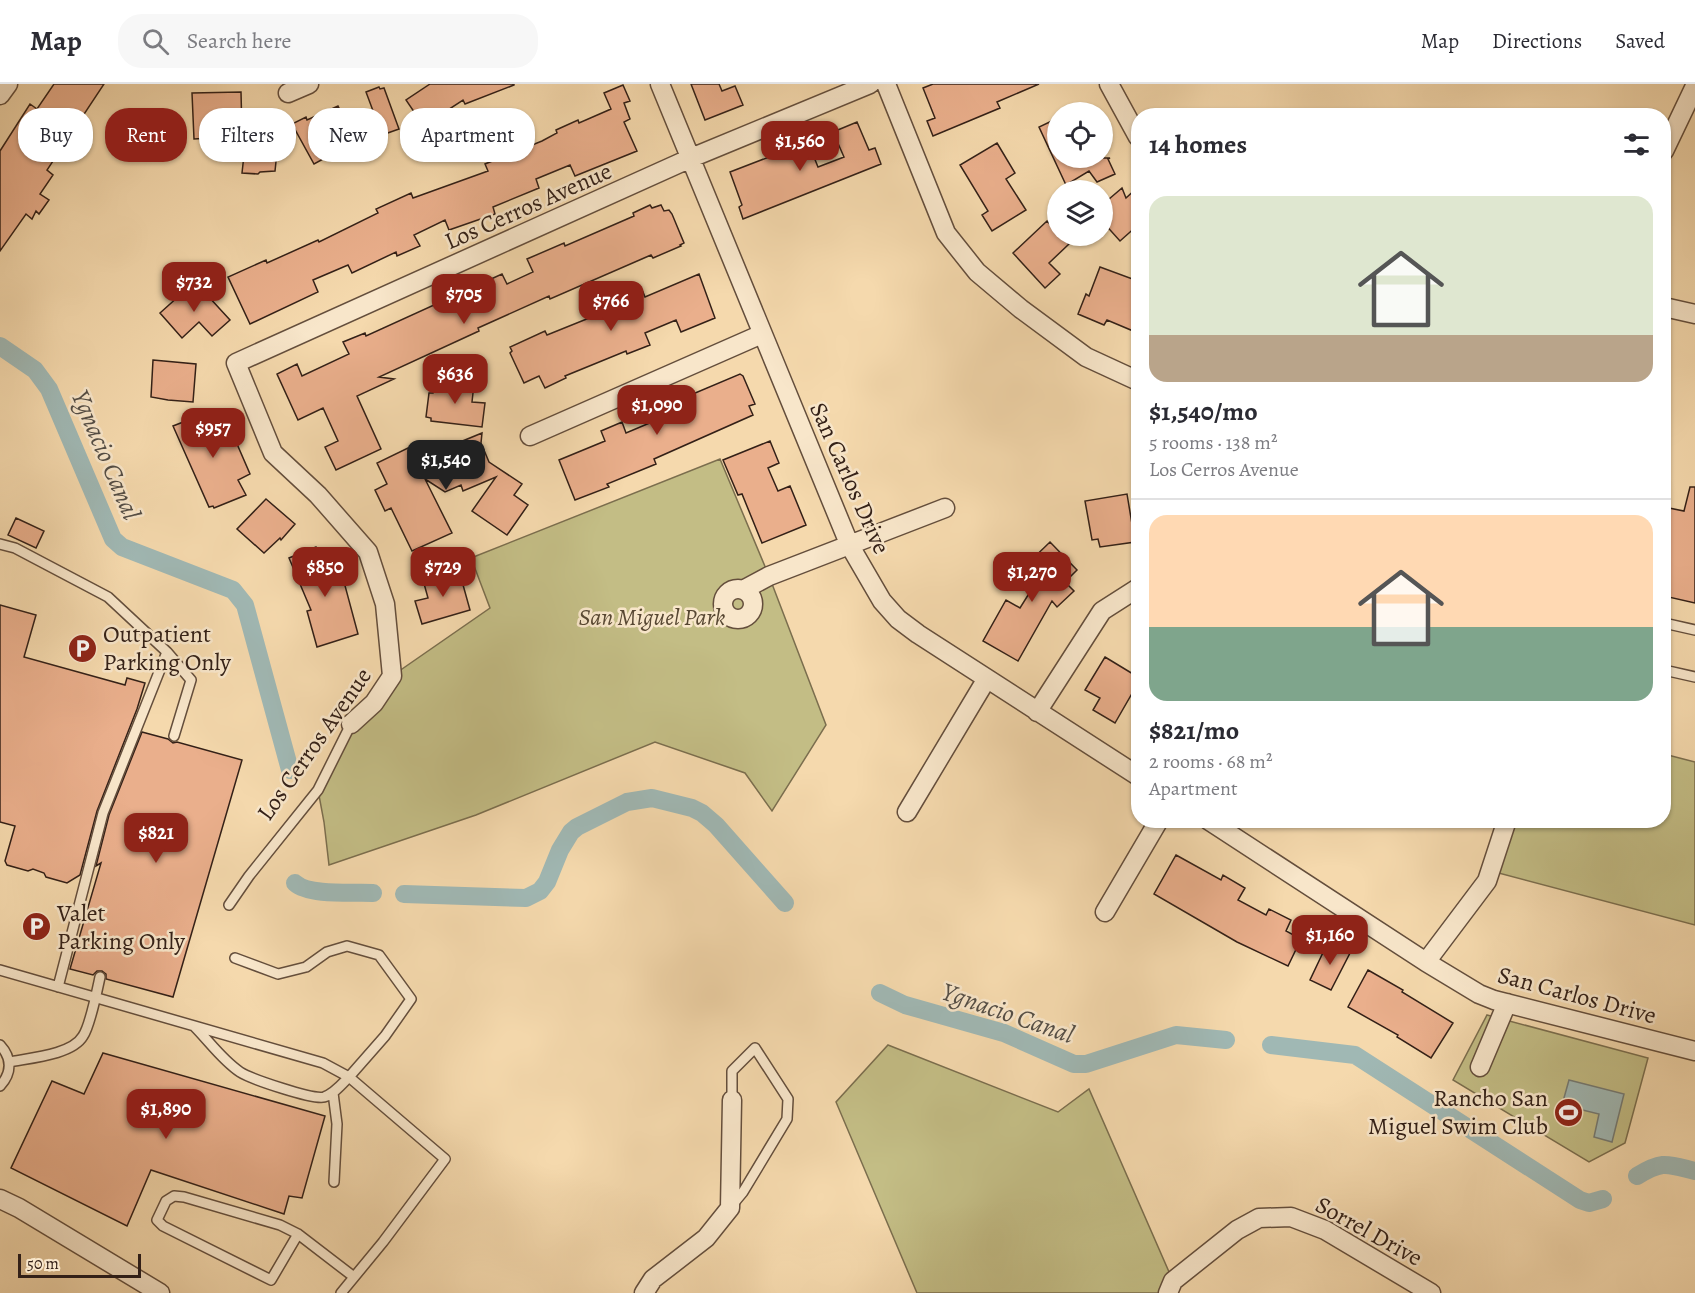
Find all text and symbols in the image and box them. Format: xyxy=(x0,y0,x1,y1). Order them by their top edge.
search box xyxy=(118,14,538,68)
text: Map xyxy=(30,22,82,60)
icon: search xyxy=(139,25,172,58)
text: Search here xyxy=(187,26,291,56)
text: Map xyxy=(1421,27,1459,55)
text: Directions xyxy=(1492,27,1582,55)
text: Saved xyxy=(1615,27,1665,55)
map controls xyxy=(1047,102,1113,246)
button: locate xyxy=(1047,102,1113,168)
chip: Buy xyxy=(18,108,93,162)
chip: Rent xyxy=(105,108,187,162)
chip: Filters xyxy=(199,108,296,162)
chip: New xyxy=(308,108,388,162)
chip: Apartment xyxy=(400,108,535,162)
pin: $1,560 xyxy=(751,121,849,172)
text: $1,560 xyxy=(775,127,825,154)
text: 14 homes xyxy=(1149,127,1247,162)
icon: filters xyxy=(1620,128,1653,161)
street label: Los Cerros Avenue xyxy=(439,155,617,257)
button: layers xyxy=(1047,180,1113,246)
icon: home xyxy=(1347,235,1455,343)
pin: $732 xyxy=(158,262,230,313)
text: $732 xyxy=(176,268,212,295)
pin: $705 xyxy=(428,274,500,325)
text: $705 xyxy=(446,280,482,307)
pin: $766 xyxy=(575,281,647,332)
text: $766 xyxy=(593,287,629,314)
pin: $636 xyxy=(419,354,491,405)
text: $636 xyxy=(437,360,473,387)
water label: Ygnacio Canal xyxy=(63,385,149,526)
pin: $1,090 xyxy=(608,385,706,436)
text: $1,090 xyxy=(631,391,683,418)
text: $1,540/mo xyxy=(1149,394,1258,429)
street label: San Carlos Drive xyxy=(802,397,898,559)
pin: $957 xyxy=(177,408,249,459)
text: $957 xyxy=(195,414,231,441)
text: 5 rooms · 138 m² xyxy=(1149,429,1278,456)
pin: $1,540 xyxy=(397,440,495,491)
text: $1,540 xyxy=(421,446,471,473)
text: Los Cerros Avenue xyxy=(1149,456,1299,483)
pin: $850 xyxy=(289,547,361,598)
pin: $729 xyxy=(407,547,479,598)
pin: $1,270 xyxy=(983,552,1081,603)
text: $850 xyxy=(306,553,344,580)
text: $729 xyxy=(425,553,461,580)
icon: home xyxy=(1347,554,1455,662)
text: $1,270 xyxy=(1007,558,1057,585)
park label: San Miguel Park xyxy=(578,601,726,633)
place label: Outpatient Parking Only xyxy=(103,618,231,678)
parking icon: Outpatient Parking Only xyxy=(66,632,98,664)
street label: Los Cerros Avenue xyxy=(249,661,379,827)
text: $821/mo xyxy=(1149,713,1239,748)
text: 2 rooms · 68 m² xyxy=(1149,748,1273,775)
text: Apartment xyxy=(1149,775,1238,802)
pin: $821 xyxy=(120,813,192,864)
text: $821 xyxy=(138,819,174,846)
place label: Valet Parking Only xyxy=(56,897,185,957)
parking icon: Valet Parking Only xyxy=(20,911,52,943)
pin: $1,160 xyxy=(1281,915,1379,966)
text: $1,160 xyxy=(1306,921,1354,948)
street label: San Carlos Drive xyxy=(1494,958,1660,1032)
water label: Ygnacio Canal xyxy=(937,974,1079,1052)
place label: Rancho San Miguel Swim Club xyxy=(1368,1082,1548,1142)
pin: $1,890 xyxy=(117,1089,215,1140)
text: $1,890 xyxy=(141,1095,191,1122)
sports icon: Rancho San Miguel Swim Club xyxy=(1553,1096,1585,1128)
street label: Sorrel Drive xyxy=(1310,1189,1428,1273)
scale bar xyxy=(18,1251,141,1278)
text: 50 m xyxy=(27,1253,59,1275)

